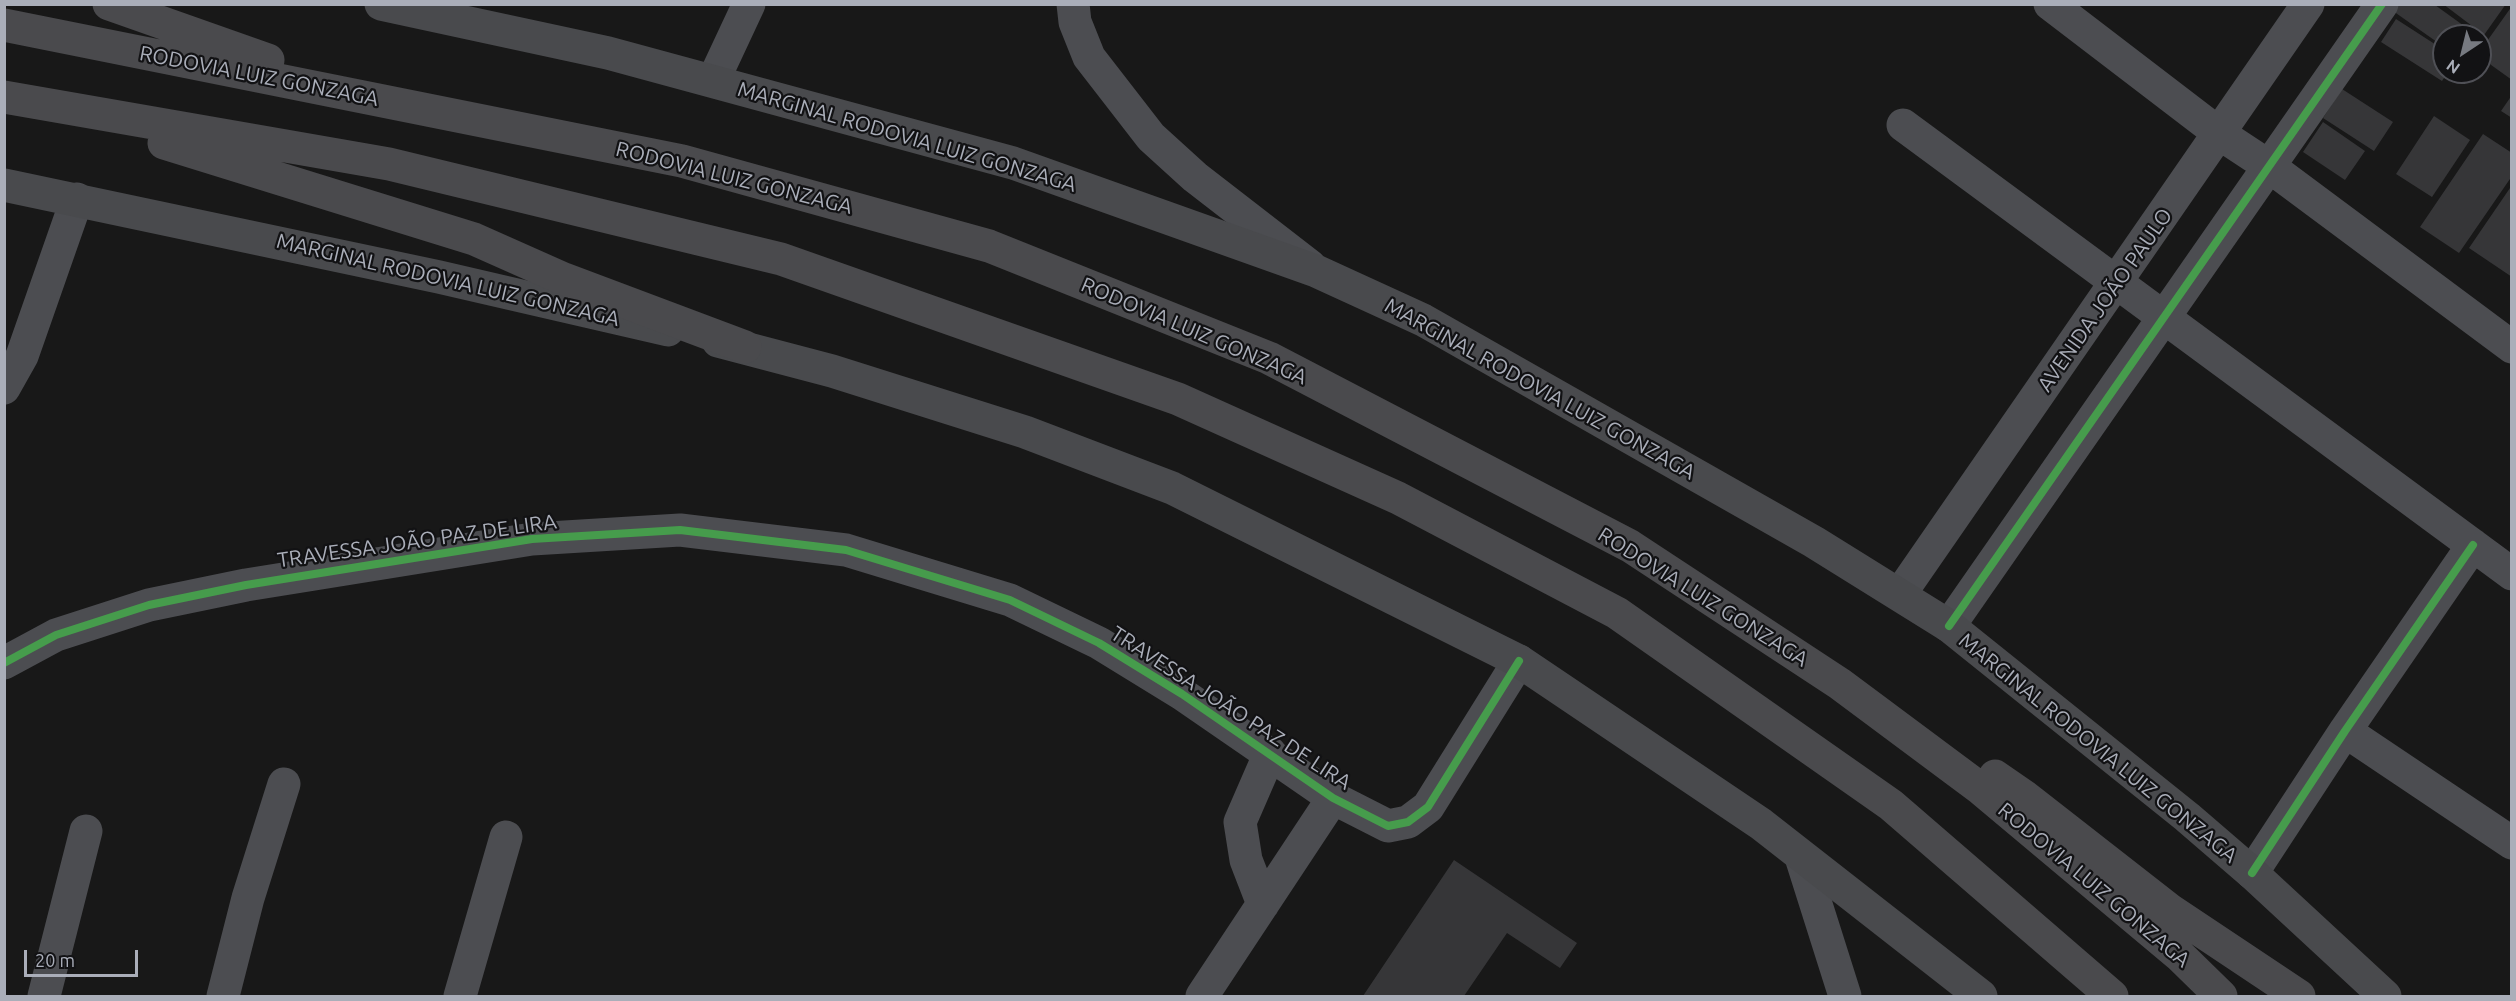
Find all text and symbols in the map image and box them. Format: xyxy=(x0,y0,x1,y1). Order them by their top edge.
north arrow xyxy=(2432,24,2492,84)
street label: RODOVIA LUIZ GONZAGA xyxy=(137,40,381,112)
text: N xyxy=(2443,56,2463,78)
street label: MARGINAL RODOVIA LUIZ GONZAGA xyxy=(735,76,1079,198)
street label: RODOVIA LUIZ GONZAGA xyxy=(613,136,855,220)
street label: AVENIDA JOÃO PAULO xyxy=(2032,203,2178,397)
street label: MARGINAL RODOVIA LUIZ GONZAGA xyxy=(274,228,622,332)
street label: RODOVIA LUIZ GONZAGA xyxy=(1077,272,1311,390)
street label: MARGINAL RODOVIA LUIZ GONZAGA xyxy=(1380,293,1700,485)
street label: TRAVESSA JOÃO PAZ DE LIRA xyxy=(276,509,558,573)
street label: RODOVIA LUIZ GONZAGA xyxy=(1593,522,1813,672)
street label: TRAVESSA JOÃO PAZ DE LIRA xyxy=(1106,621,1356,795)
street label: MARGINAL RODOVIA LUIZ GONZAGA xyxy=(1954,628,2242,868)
street label: RODOVIA LUIZ GONZAGA xyxy=(1993,797,2195,973)
scale bar xyxy=(27,938,141,976)
text: 20 m xyxy=(35,950,75,970)

